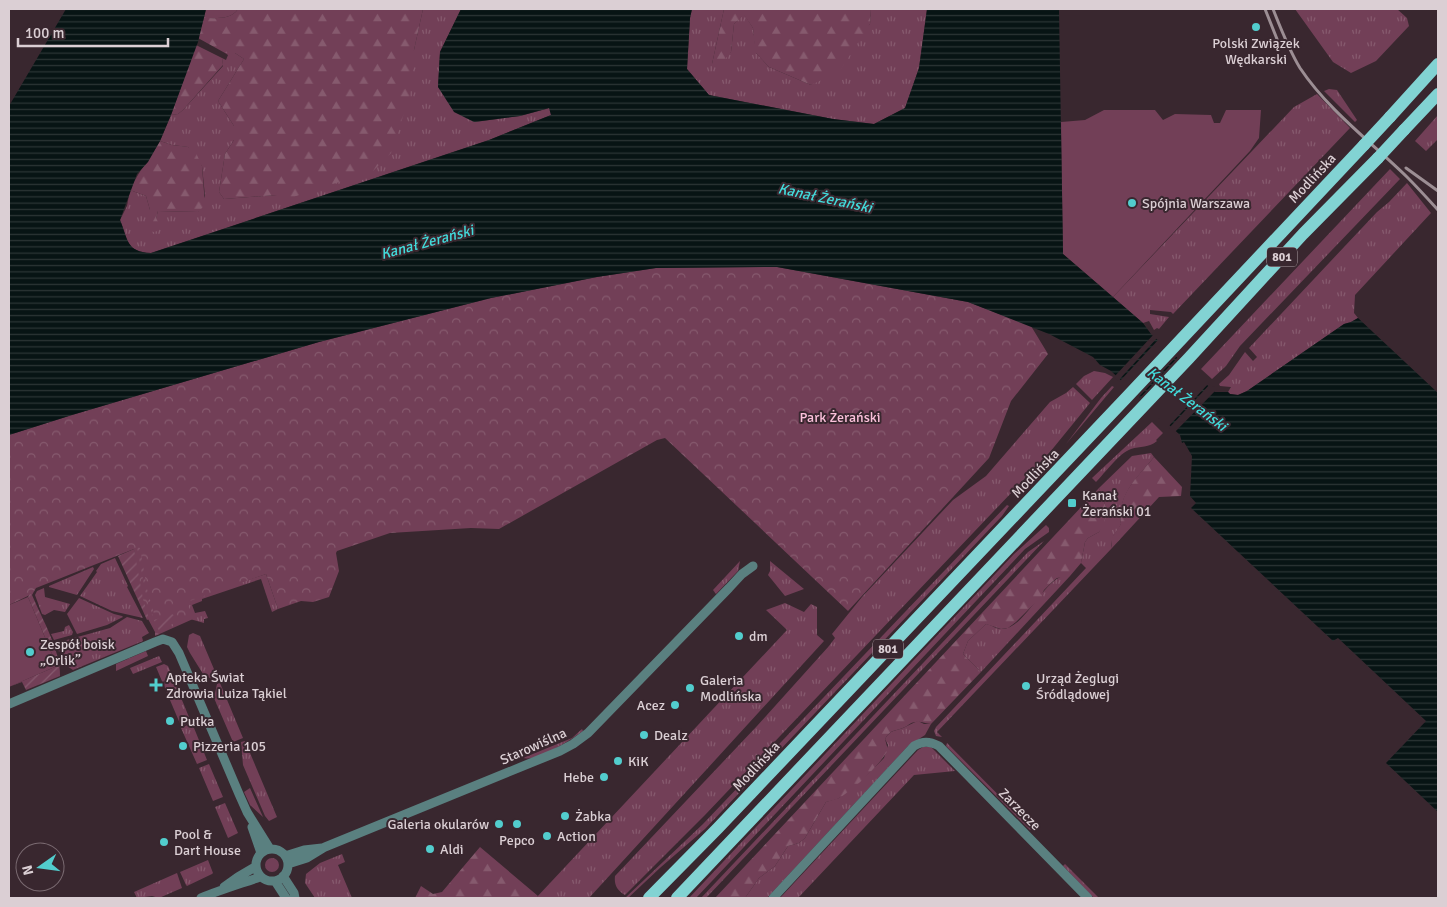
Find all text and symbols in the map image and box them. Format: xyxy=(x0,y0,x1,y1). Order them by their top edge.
scale bar xyxy=(18,15,168,47)
marker: Polski Związek Wędkarski xyxy=(1250,21,1262,33)
text: 100 m xyxy=(25,24,65,42)
place label: Polski Związek Wędkarski xyxy=(1212,35,1300,68)
street label: Modlińska xyxy=(1285,150,1340,207)
water label: Kanał Żerański xyxy=(776,179,875,217)
place label: Spójnia Warszawa xyxy=(1142,195,1250,212)
marker: Spójnia Warszawa xyxy=(1126,197,1138,209)
water label: Kanał Żerański xyxy=(379,220,477,263)
road number: 801 xyxy=(1267,248,1297,266)
water label: Kanał Żerański xyxy=(1143,363,1232,436)
park label: Park Żerański xyxy=(799,409,881,426)
street label: Modlińska xyxy=(1008,445,1063,501)
place label: Kanał Żerański 01 xyxy=(1082,487,1151,520)
marker: Kanał Żerański 01 xyxy=(1066,497,1078,509)
place label: dm xyxy=(749,628,768,645)
marker: dm xyxy=(733,630,745,642)
place label: Zespół boisk „Orlik” xyxy=(40,636,115,669)
road number: 801 xyxy=(873,640,903,659)
marker: Zespół boisk „Orlik” xyxy=(24,646,36,658)
place label: Apteka Świat Zdrowia Luiza Tąkiel xyxy=(166,669,287,702)
place label: Urząd Żeglugi Śródlądowej xyxy=(1036,670,1119,703)
place label: Galeria Modlińska xyxy=(700,672,762,705)
marker: Apteka Świat Zdrowia Luiza Tąkiel xyxy=(150,679,162,691)
marker: Urząd Żeglugi Śródlądowej xyxy=(1020,680,1032,692)
marker: Galeria Modlińska xyxy=(684,682,696,694)
place label: Acez xyxy=(637,697,665,714)
marker: Acez xyxy=(669,699,681,711)
place label: Putka xyxy=(180,713,214,730)
marker: Putka xyxy=(164,715,176,727)
street label: Starowiślna xyxy=(497,724,569,769)
place label: Dealz xyxy=(654,727,688,744)
marker: Dealz xyxy=(638,729,650,741)
place label: Pizzeria 105 xyxy=(193,738,266,755)
street label: Modlińska xyxy=(729,738,784,795)
marker: Pizzeria 105 xyxy=(177,740,189,752)
place label: KiK xyxy=(628,753,649,770)
marker: KiK xyxy=(612,755,624,767)
place label: Hebe xyxy=(563,769,594,786)
marker: Hebe xyxy=(598,771,610,783)
street label: Zarzecze xyxy=(995,785,1044,834)
place label: Żabka xyxy=(575,808,611,825)
marker: Żabka xyxy=(559,810,571,822)
place label: Galeria okularów xyxy=(387,816,489,833)
marker: Galeria okularów xyxy=(493,818,505,830)
marker: Pepco xyxy=(511,818,523,830)
place label: Pool & Dart House xyxy=(174,826,241,859)
place label: Action xyxy=(557,828,596,845)
marker: Action xyxy=(541,830,553,842)
place label: Pepco xyxy=(499,832,535,849)
marker: Pool & Dart House xyxy=(158,836,170,848)
place label: Aldi xyxy=(440,841,464,858)
north arrow xyxy=(15,842,65,892)
marker: Aldi xyxy=(424,843,436,855)
text: N xyxy=(18,863,37,877)

